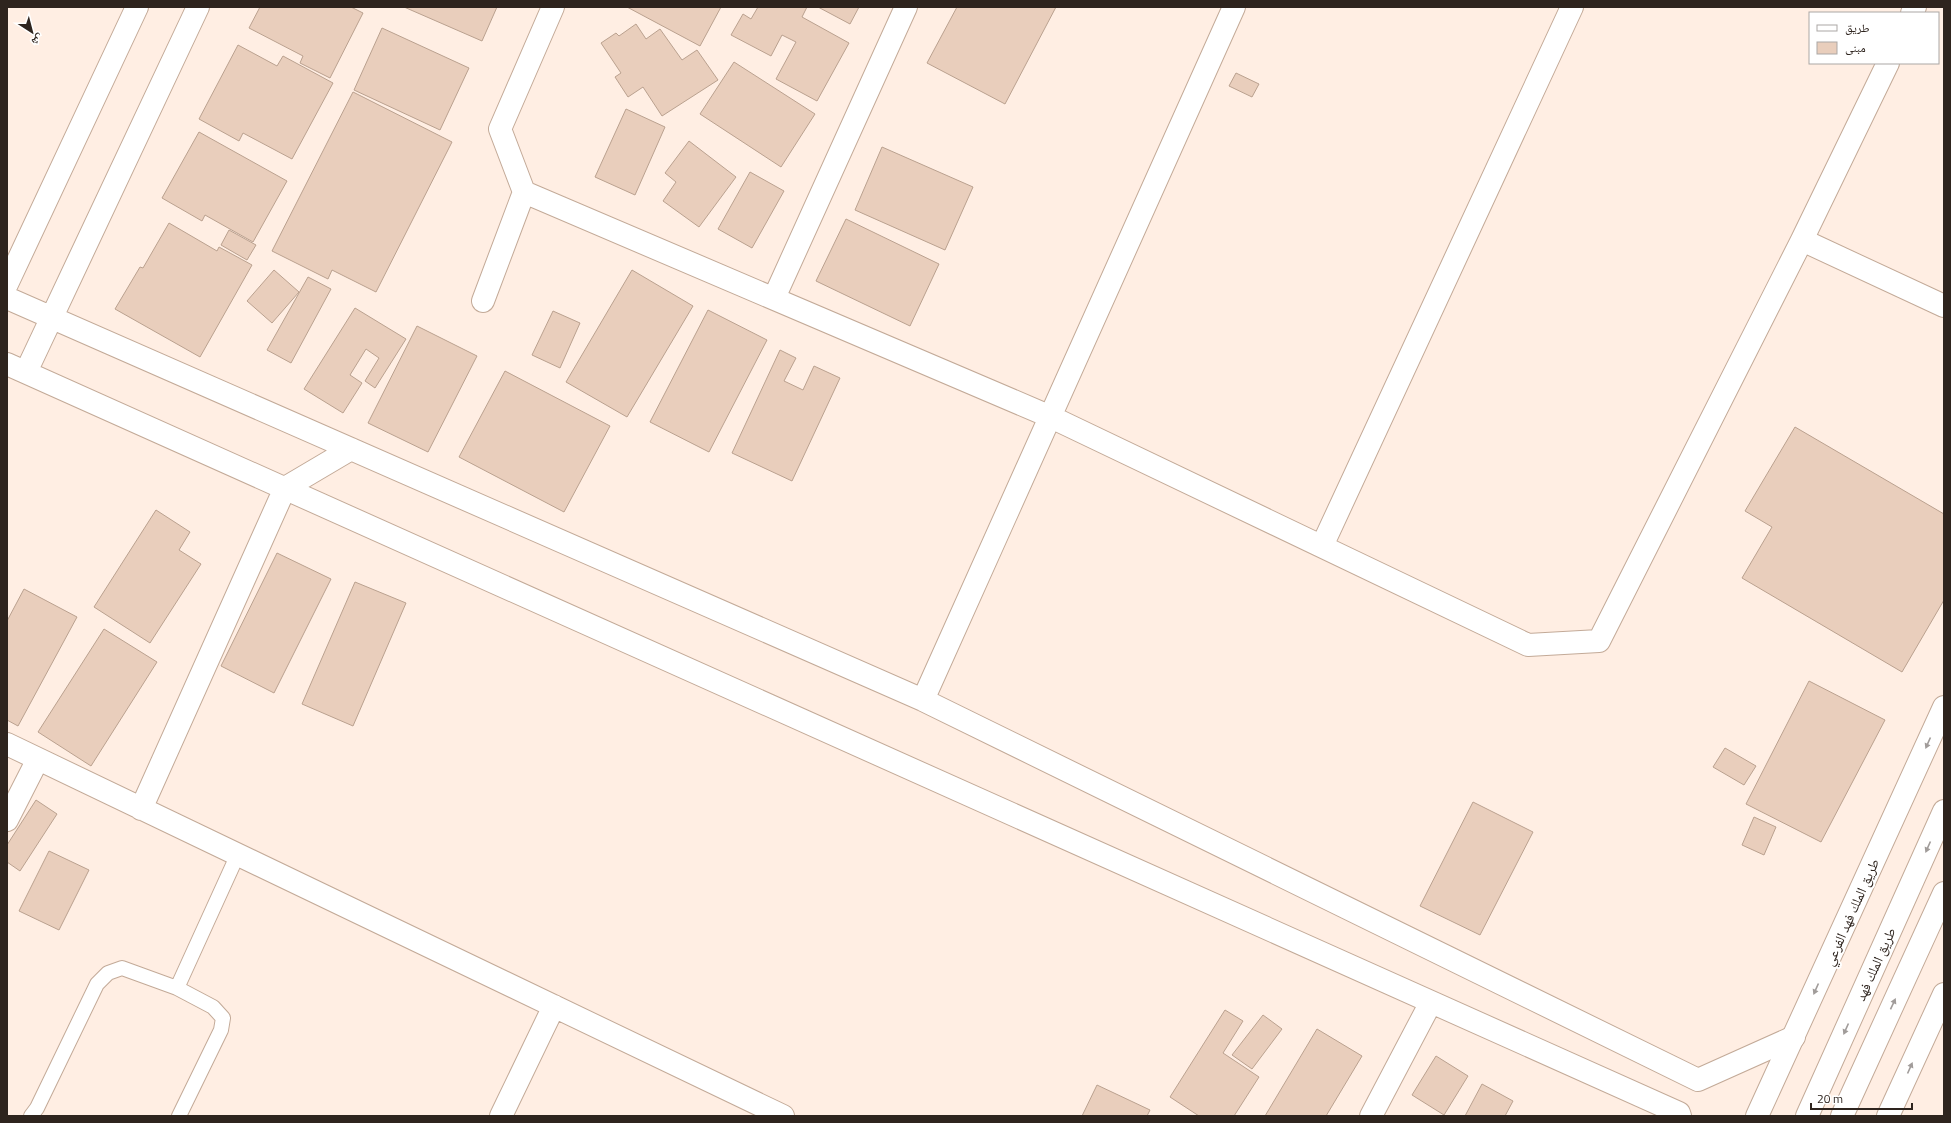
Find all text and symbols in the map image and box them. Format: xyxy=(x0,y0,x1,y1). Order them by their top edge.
north arrow xyxy=(12,12,52,52)
legend xyxy=(1809,12,1939,64)
text: طريق xyxy=(1845,18,1870,37)
text: ش xyxy=(28,30,47,50)
text: مبنى xyxy=(1845,38,1866,57)
one-way arrow xyxy=(1925,737,1931,749)
one-way arrow xyxy=(1925,841,1931,852)
street label: طريق الملك فهد الفرعي xyxy=(1820,856,1882,968)
street label: طريق الملك فهد xyxy=(1851,925,1899,1003)
one-way arrow xyxy=(1813,983,1819,994)
one-way arrow xyxy=(1890,998,1896,1010)
one-way arrow xyxy=(1843,1023,1849,1035)
one-way arrow xyxy=(1907,1062,1913,1073)
scale bar xyxy=(1811,1085,1912,1111)
text: 20 m xyxy=(1817,1089,1843,1108)

